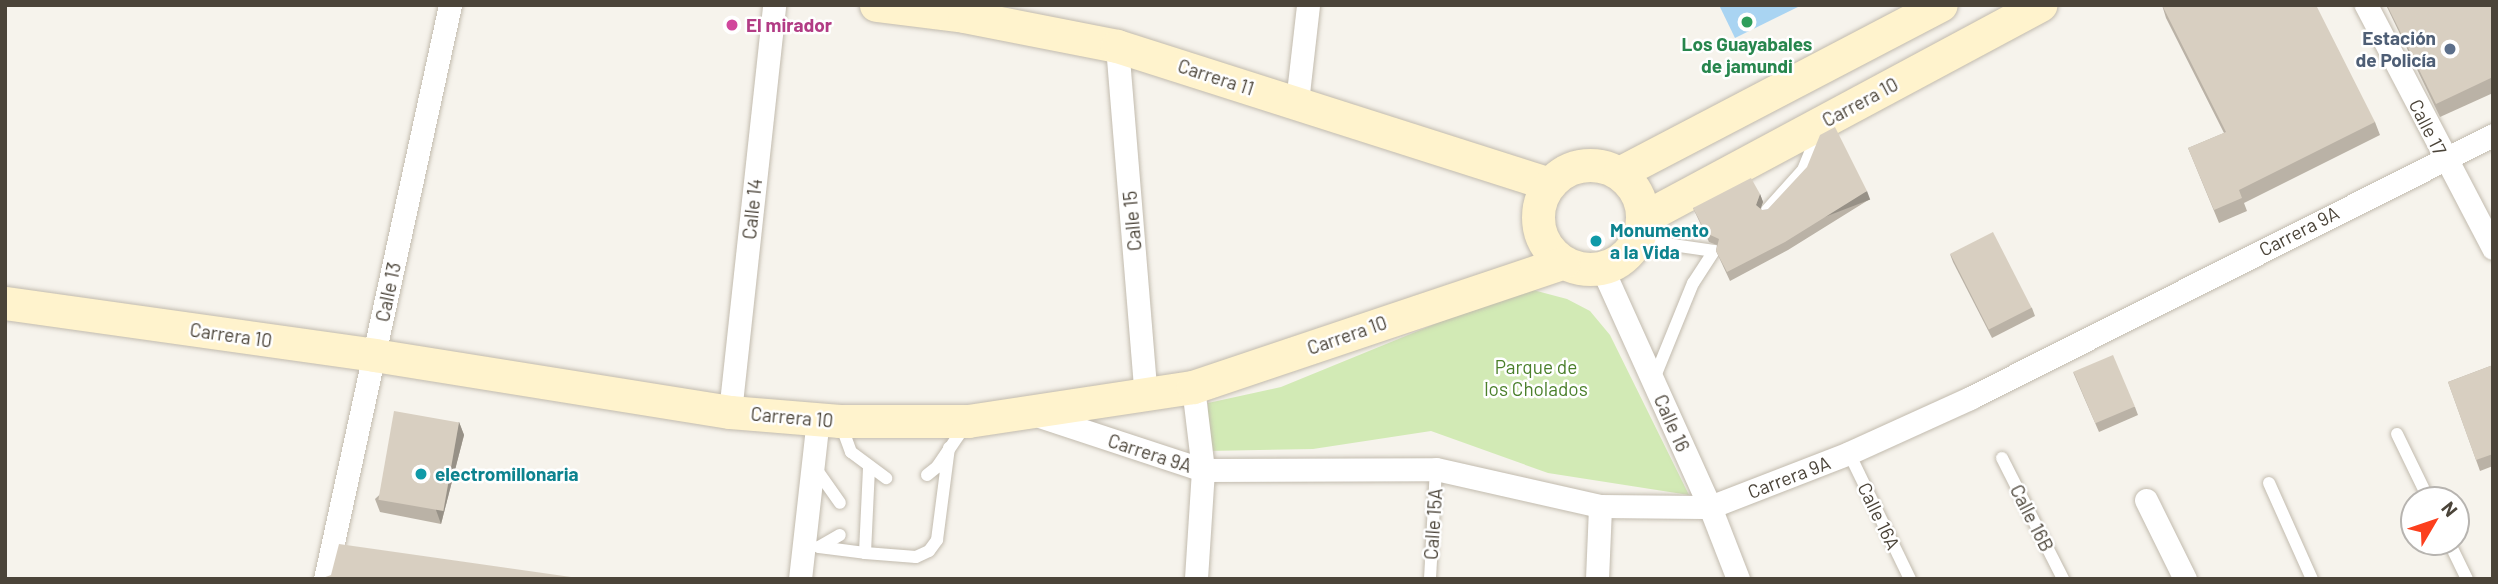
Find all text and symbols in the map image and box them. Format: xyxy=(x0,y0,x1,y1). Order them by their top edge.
place label: El mirador xyxy=(746,14,832,36)
marker: Los Guayabales de jamundi xyxy=(1739,14,1755,30)
marker: El mirador xyxy=(724,17,740,33)
place label: Estación de Policía xyxy=(2355,27,2436,71)
place label: Los Guayabales de jamundi xyxy=(1682,33,1812,77)
marker: Estación de Policía xyxy=(2442,41,2458,57)
street label: Carrera 11 xyxy=(1175,54,1257,100)
street label: Carrera 10 xyxy=(1818,73,1902,131)
street label: Calle 17 xyxy=(2404,95,2452,159)
street label: Calle 14 xyxy=(737,178,767,240)
street label: Calle 15 xyxy=(1118,190,1146,252)
street label: Carrera 9A xyxy=(2255,201,2343,261)
place label: Monumento a la Vida xyxy=(1610,219,1709,263)
marker: Monumento a la Vida xyxy=(1588,233,1604,249)
street label: Calle 13 xyxy=(371,260,405,324)
street label: Carrera 10 xyxy=(1304,311,1390,359)
street label: Carrera 10 xyxy=(188,318,274,352)
park label: Parque de los Cholados xyxy=(1484,356,1588,400)
street label: Calle 16 xyxy=(1649,391,1695,455)
street label: Carrera 10 xyxy=(750,402,834,432)
street label: Carrera 9A xyxy=(1105,429,1195,477)
street label: Carrera 9A xyxy=(1744,451,1834,503)
place label: electromillonaria xyxy=(435,463,579,485)
marker: electromillonaria xyxy=(413,466,429,482)
street label: Calle 16A xyxy=(1853,479,1905,553)
street label: Calle 16B xyxy=(2005,481,2059,555)
north arrow xyxy=(2400,486,2470,556)
street label: Calle 15A xyxy=(1419,487,1447,561)
text: N xyxy=(2437,497,2463,521)

